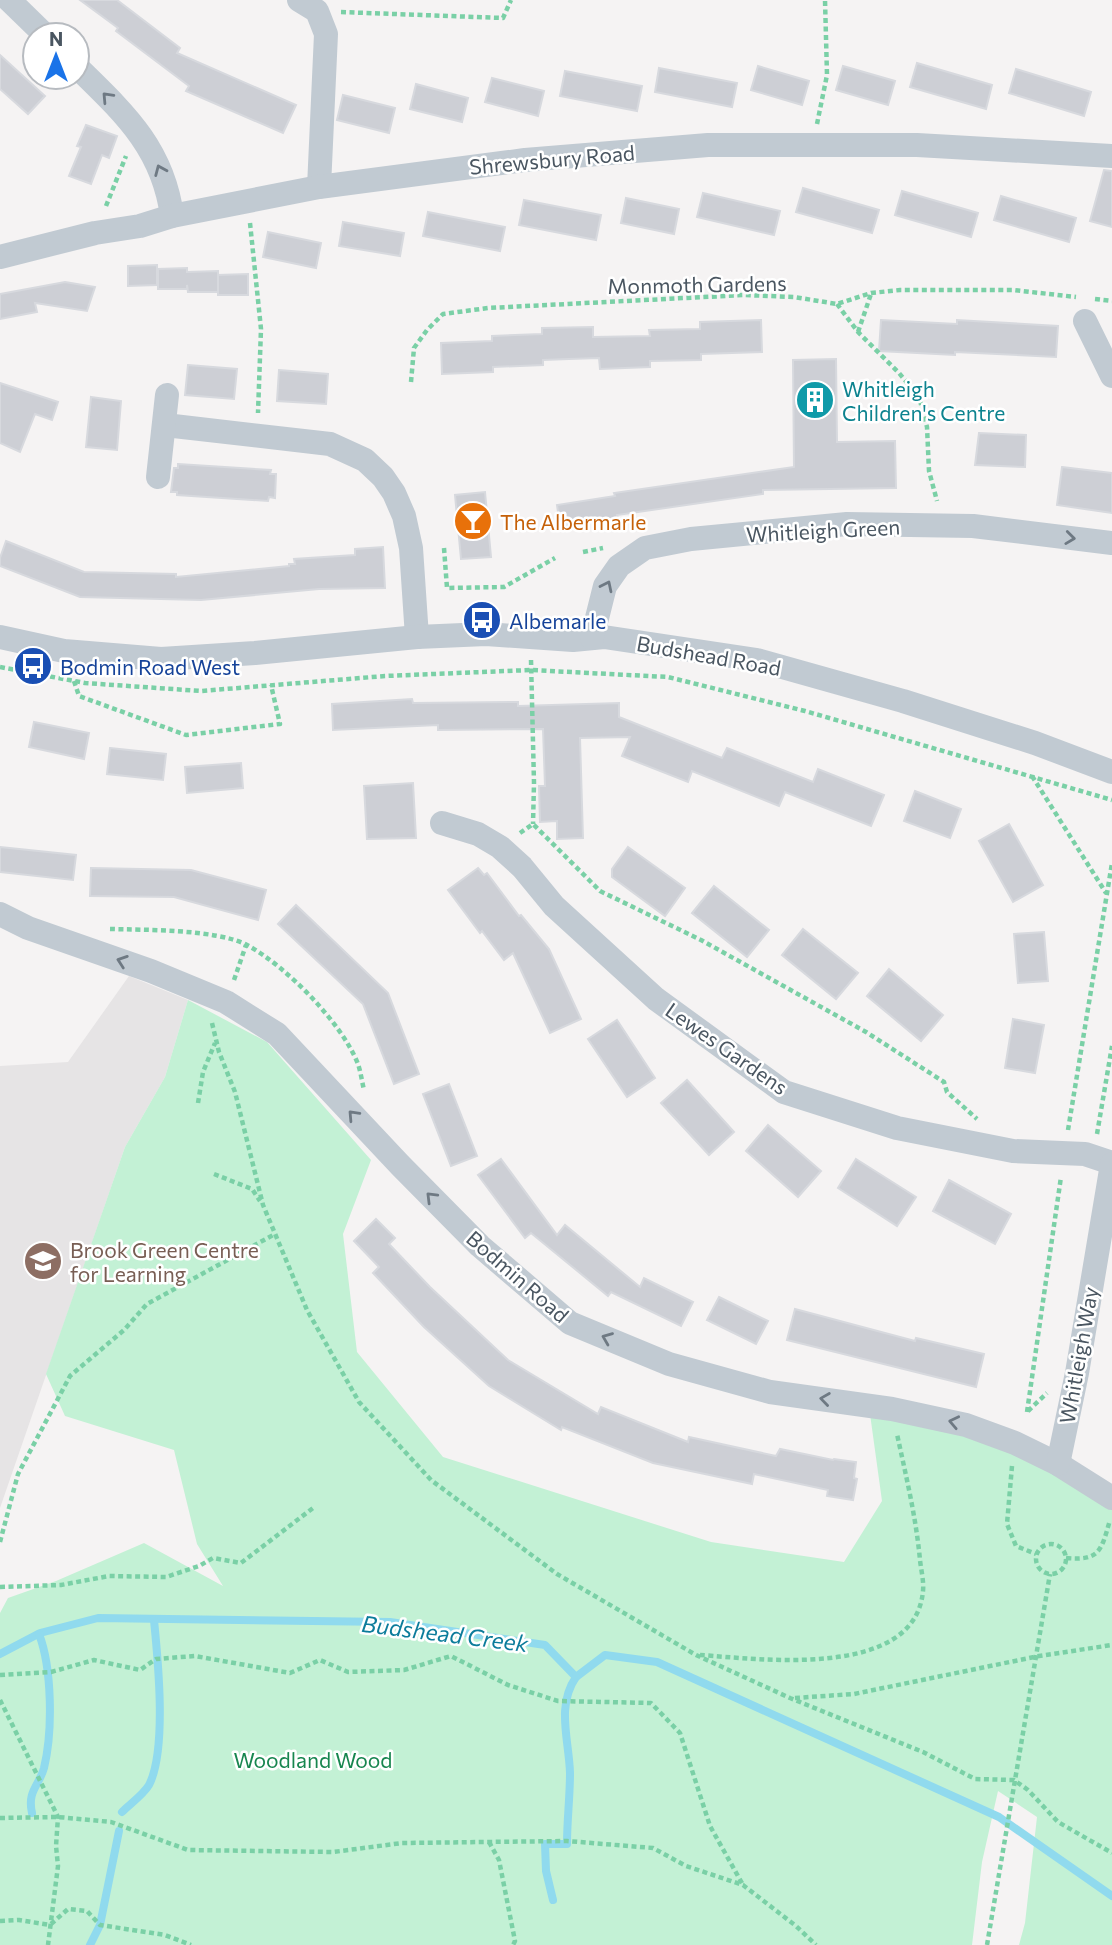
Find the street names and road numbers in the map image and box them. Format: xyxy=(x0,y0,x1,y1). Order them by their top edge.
street label: Shrewsbury Road xyxy=(468,139,636,179)
street label: Monmoth Gardens xyxy=(607,270,787,298)
street label: Whitleigh Green xyxy=(745,513,901,547)
street label: Budshead Road xyxy=(635,630,783,680)
street label: Lewes Gardens xyxy=(661,997,793,1099)
street label: Bodmin Road xyxy=(462,1225,574,1327)
street label: Whitleigh Way xyxy=(1054,1284,1102,1425)

